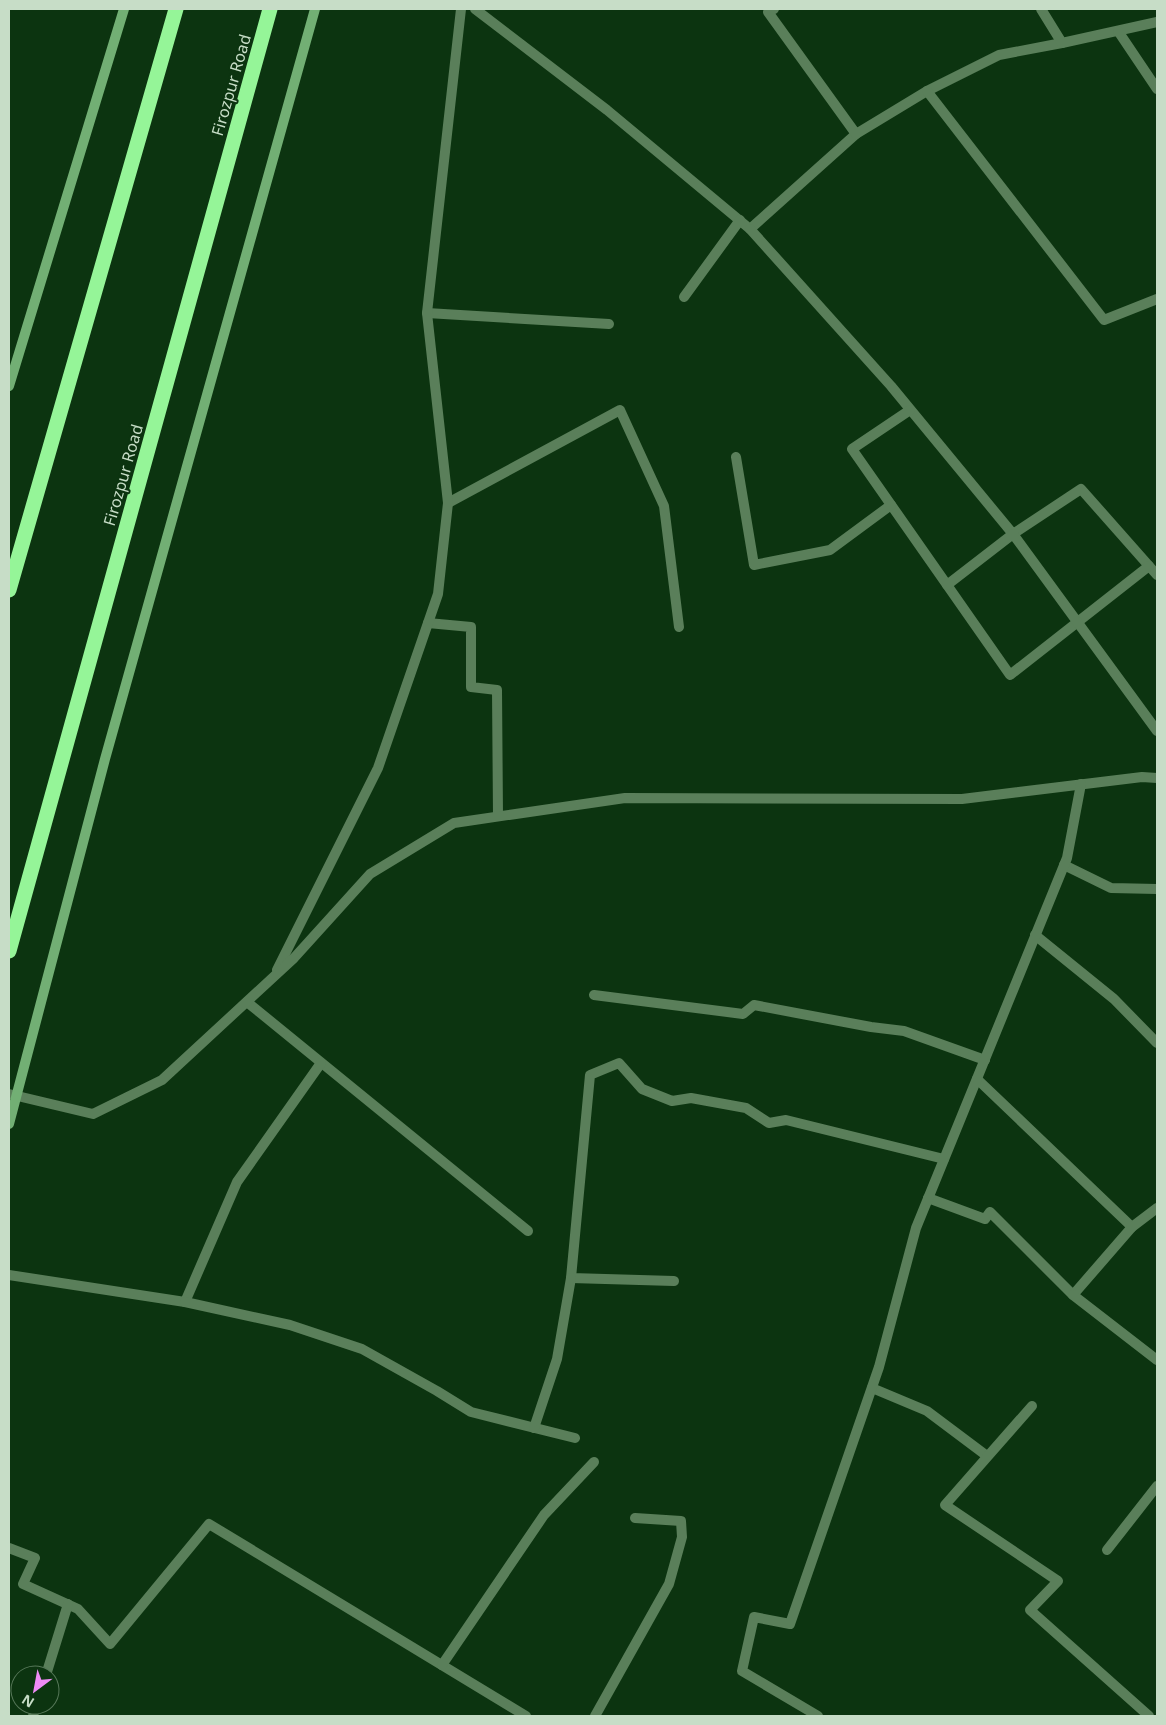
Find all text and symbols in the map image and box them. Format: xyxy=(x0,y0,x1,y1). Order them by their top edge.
street label: Firozpur Road xyxy=(206,32,256,138)
street label: Firozpur Road xyxy=(98,422,148,528)
north arrow xyxy=(10,1665,60,1715)
text: N xyxy=(18,1690,38,1713)

